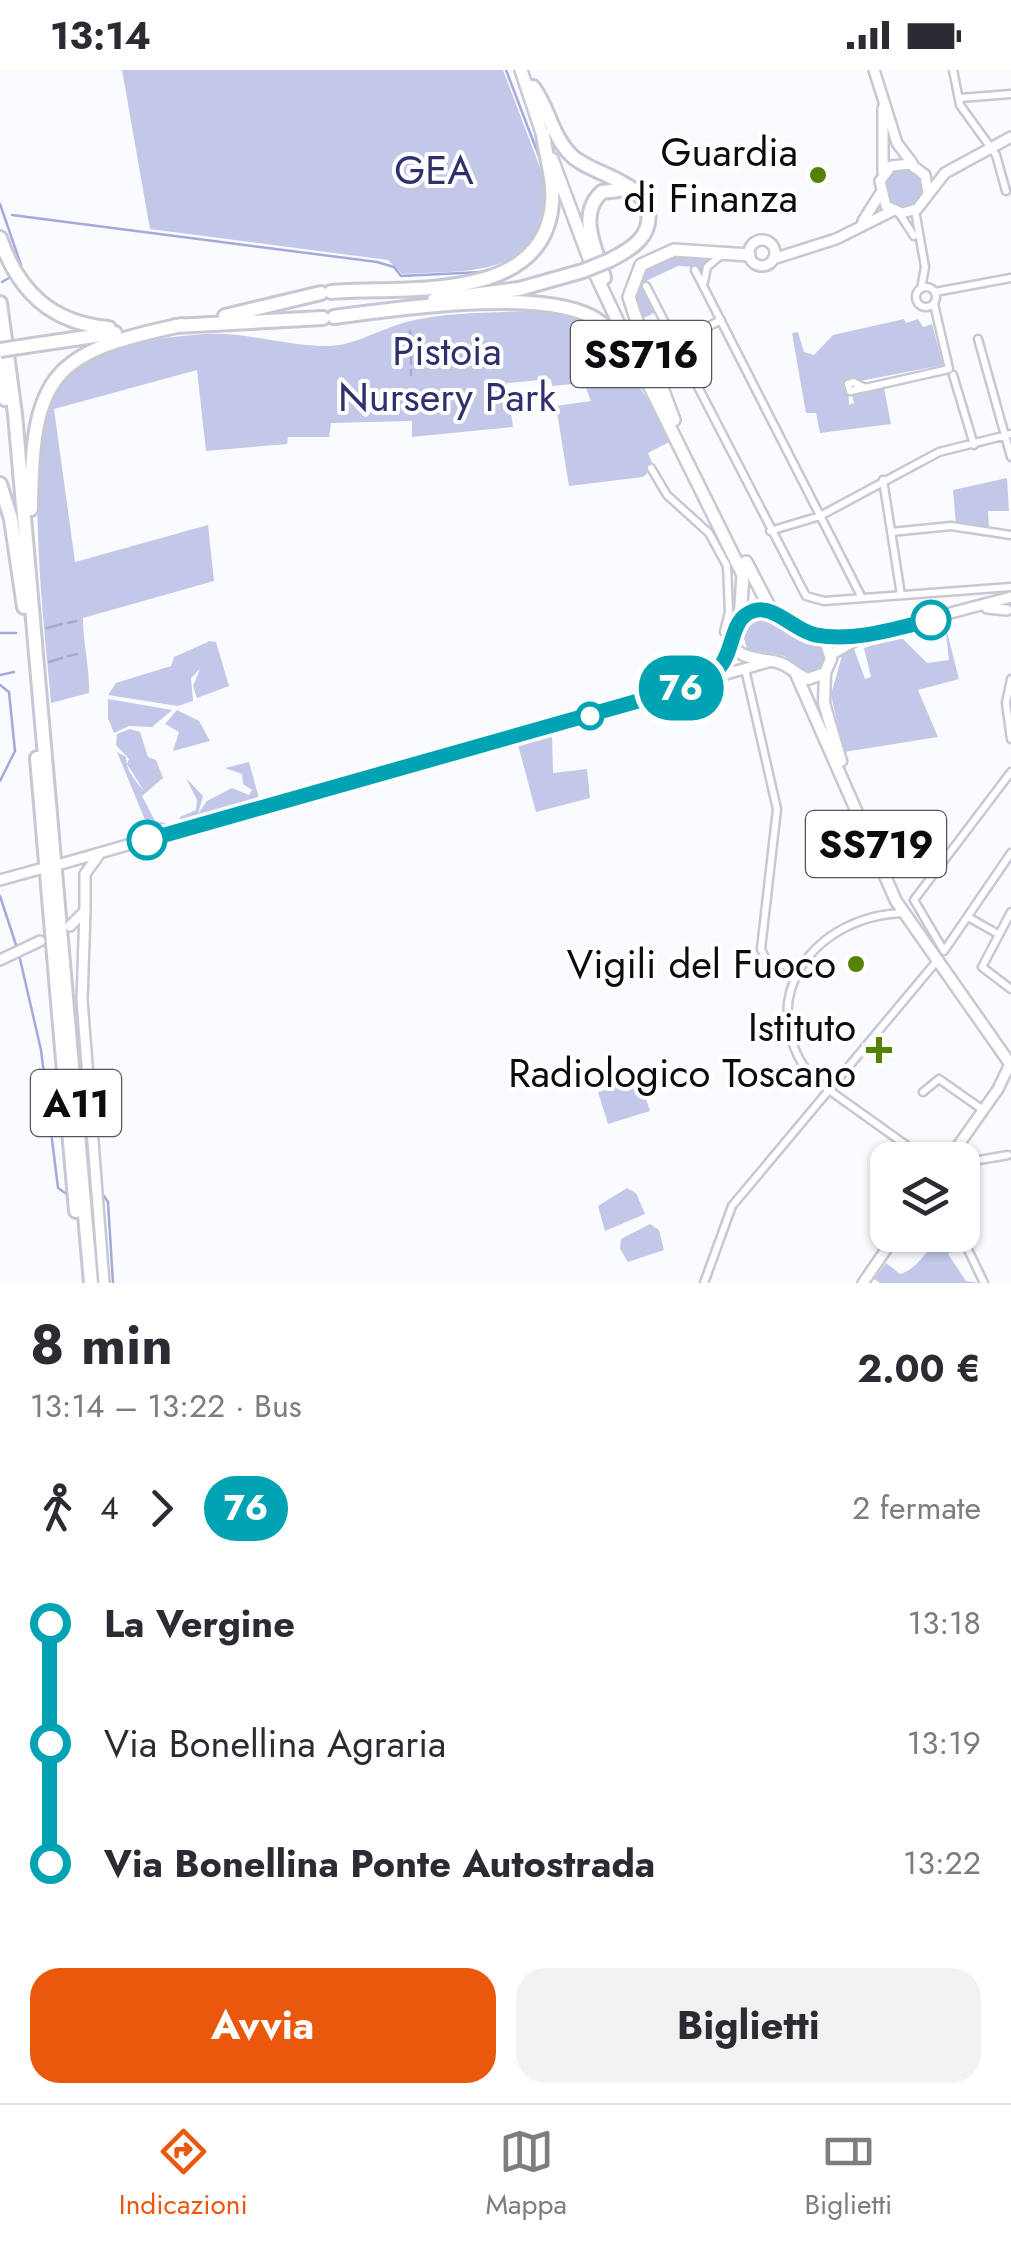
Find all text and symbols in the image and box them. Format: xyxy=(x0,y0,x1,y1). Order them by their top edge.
text: 13:14 xyxy=(50,8,151,63)
place label: Guardia di Finanza xyxy=(624,123,798,227)
park label: GEA xyxy=(394,141,474,199)
marker: Guardia di Finanza xyxy=(807,164,829,186)
road number: SS716 xyxy=(571,321,711,387)
park label: Pistoia Nursery Park xyxy=(338,322,557,426)
unlabelled marker xyxy=(912,601,950,639)
line badge: 76 xyxy=(636,656,726,720)
text: 76 xyxy=(659,663,703,713)
unlabelled marker xyxy=(577,703,603,729)
road number: SS719 xyxy=(806,811,946,877)
unlabelled marker xyxy=(128,821,166,859)
place label: Vigili del Fuoco xyxy=(567,935,836,993)
marker: Vigili del Fuoco xyxy=(845,953,867,975)
place label: Istituto Radiologico Toscano xyxy=(508,998,856,1102)
marker: Istituto Radiologico Toscano xyxy=(866,1037,892,1063)
road number: A11 xyxy=(31,1070,121,1136)
map controls xyxy=(870,1142,980,1252)
button: layers xyxy=(870,1142,980,1252)
text: 8 min xyxy=(30,1305,173,1385)
text: 2.00 € xyxy=(857,1341,981,1396)
text: 13:14 – 13:22 · Bus xyxy=(30,1383,302,1429)
icon: walk xyxy=(30,1481,85,1536)
icon: forward xyxy=(134,1481,189,1536)
text: 76 xyxy=(224,1483,268,1533)
text: 4 xyxy=(100,1485,119,1531)
text: 2 fermate xyxy=(852,1485,981,1531)
text: La Vergine xyxy=(104,1596,295,1651)
text: 13:18 xyxy=(908,1600,981,1646)
text: Via Bonellina Agraria xyxy=(104,1716,446,1771)
text: 13:19 xyxy=(907,1720,981,1766)
text: Via Bonellina Ponte Autostrada xyxy=(104,1836,655,1891)
text: 13:22 xyxy=(903,1840,981,1886)
button: Avvia xyxy=(30,1968,496,2083)
button: Biglietti xyxy=(516,1968,981,2083)
tab: Indicazioni xyxy=(119,2124,248,2225)
tab: Mappa xyxy=(485,2124,567,2225)
tab: Biglietti xyxy=(804,2124,892,2225)

